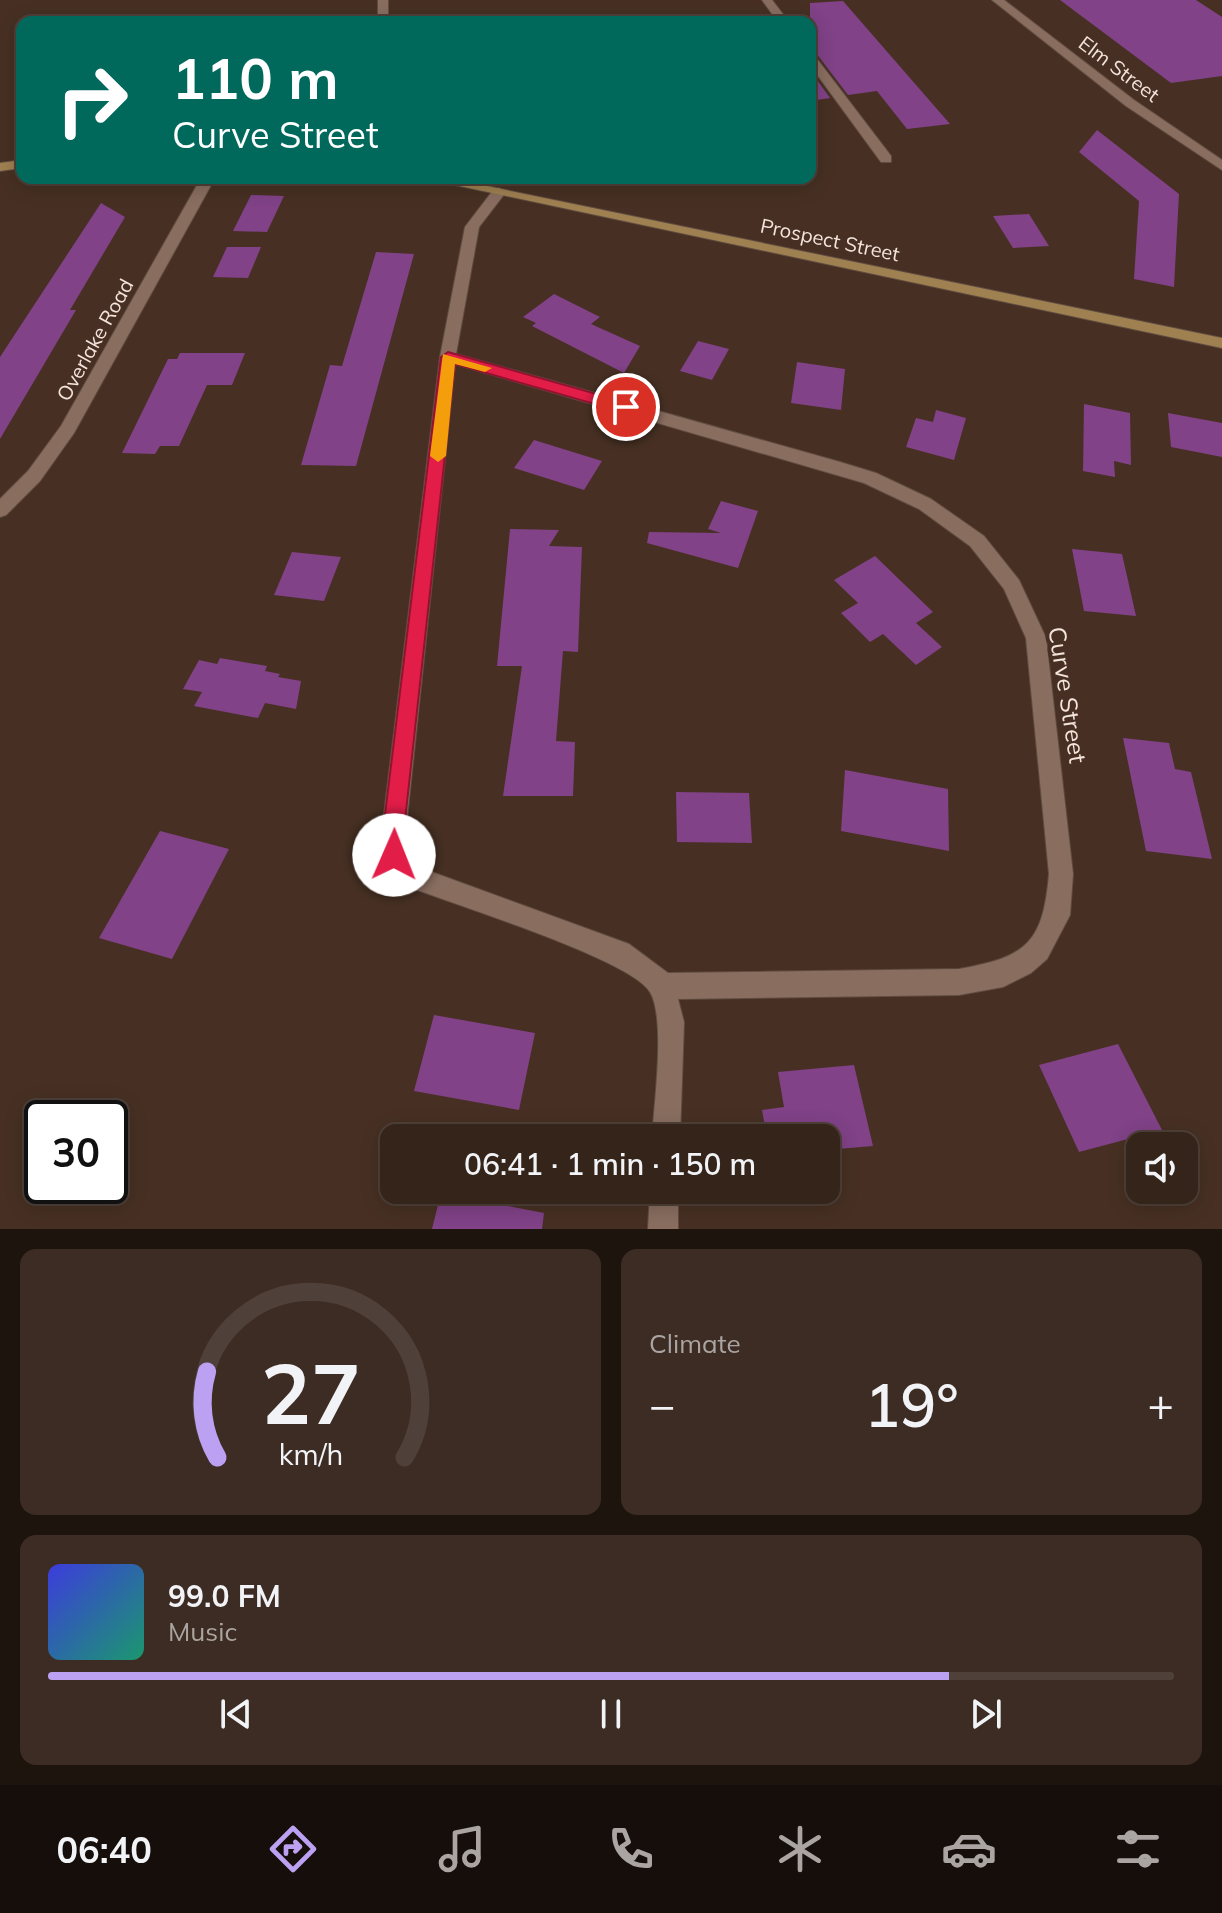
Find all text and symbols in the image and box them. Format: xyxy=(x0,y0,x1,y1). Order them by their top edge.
street label: Elm Street xyxy=(1074,30,1165,107)
text: 110 m xyxy=(172,43,339,113)
icon: right xyxy=(40,48,144,152)
text: Curve Street xyxy=(172,112,379,157)
street label: Prospect Street xyxy=(758,213,902,266)
street label: Overlake Road xyxy=(51,274,138,405)
pin xyxy=(592,373,660,441)
icon: arrive xyxy=(604,385,648,429)
street label: Curve Street xyxy=(1042,625,1094,765)
position arrow xyxy=(352,813,436,897)
speed limit sign: 30 xyxy=(24,1100,128,1204)
map controls xyxy=(1126,1132,1198,1204)
button: sound xyxy=(1126,1132,1198,1204)
text: 06:41 · 1 min · 150 m xyxy=(464,1145,756,1183)
text: Climate xyxy=(649,1327,741,1360)
text: 27 xyxy=(261,1340,360,1445)
text: 19° xyxy=(864,1367,959,1442)
text: − xyxy=(649,1377,675,1432)
text: + xyxy=(1148,1377,1174,1432)
text: km/h xyxy=(278,1436,343,1472)
text: 99.0 FM xyxy=(168,1577,281,1615)
text: Music xyxy=(168,1615,237,1648)
icon: previous xyxy=(214,1692,258,1736)
icon: pause xyxy=(589,1692,633,1736)
icon: next xyxy=(964,1692,1008,1736)
icon: directions xyxy=(265,1821,321,1877)
icon: music xyxy=(434,1821,490,1877)
icon: phone xyxy=(603,1821,659,1877)
icon: climate xyxy=(772,1821,828,1877)
icon: car xyxy=(941,1821,997,1877)
icon: filters xyxy=(1110,1821,1166,1877)
text: 06:40 xyxy=(56,1827,152,1872)

